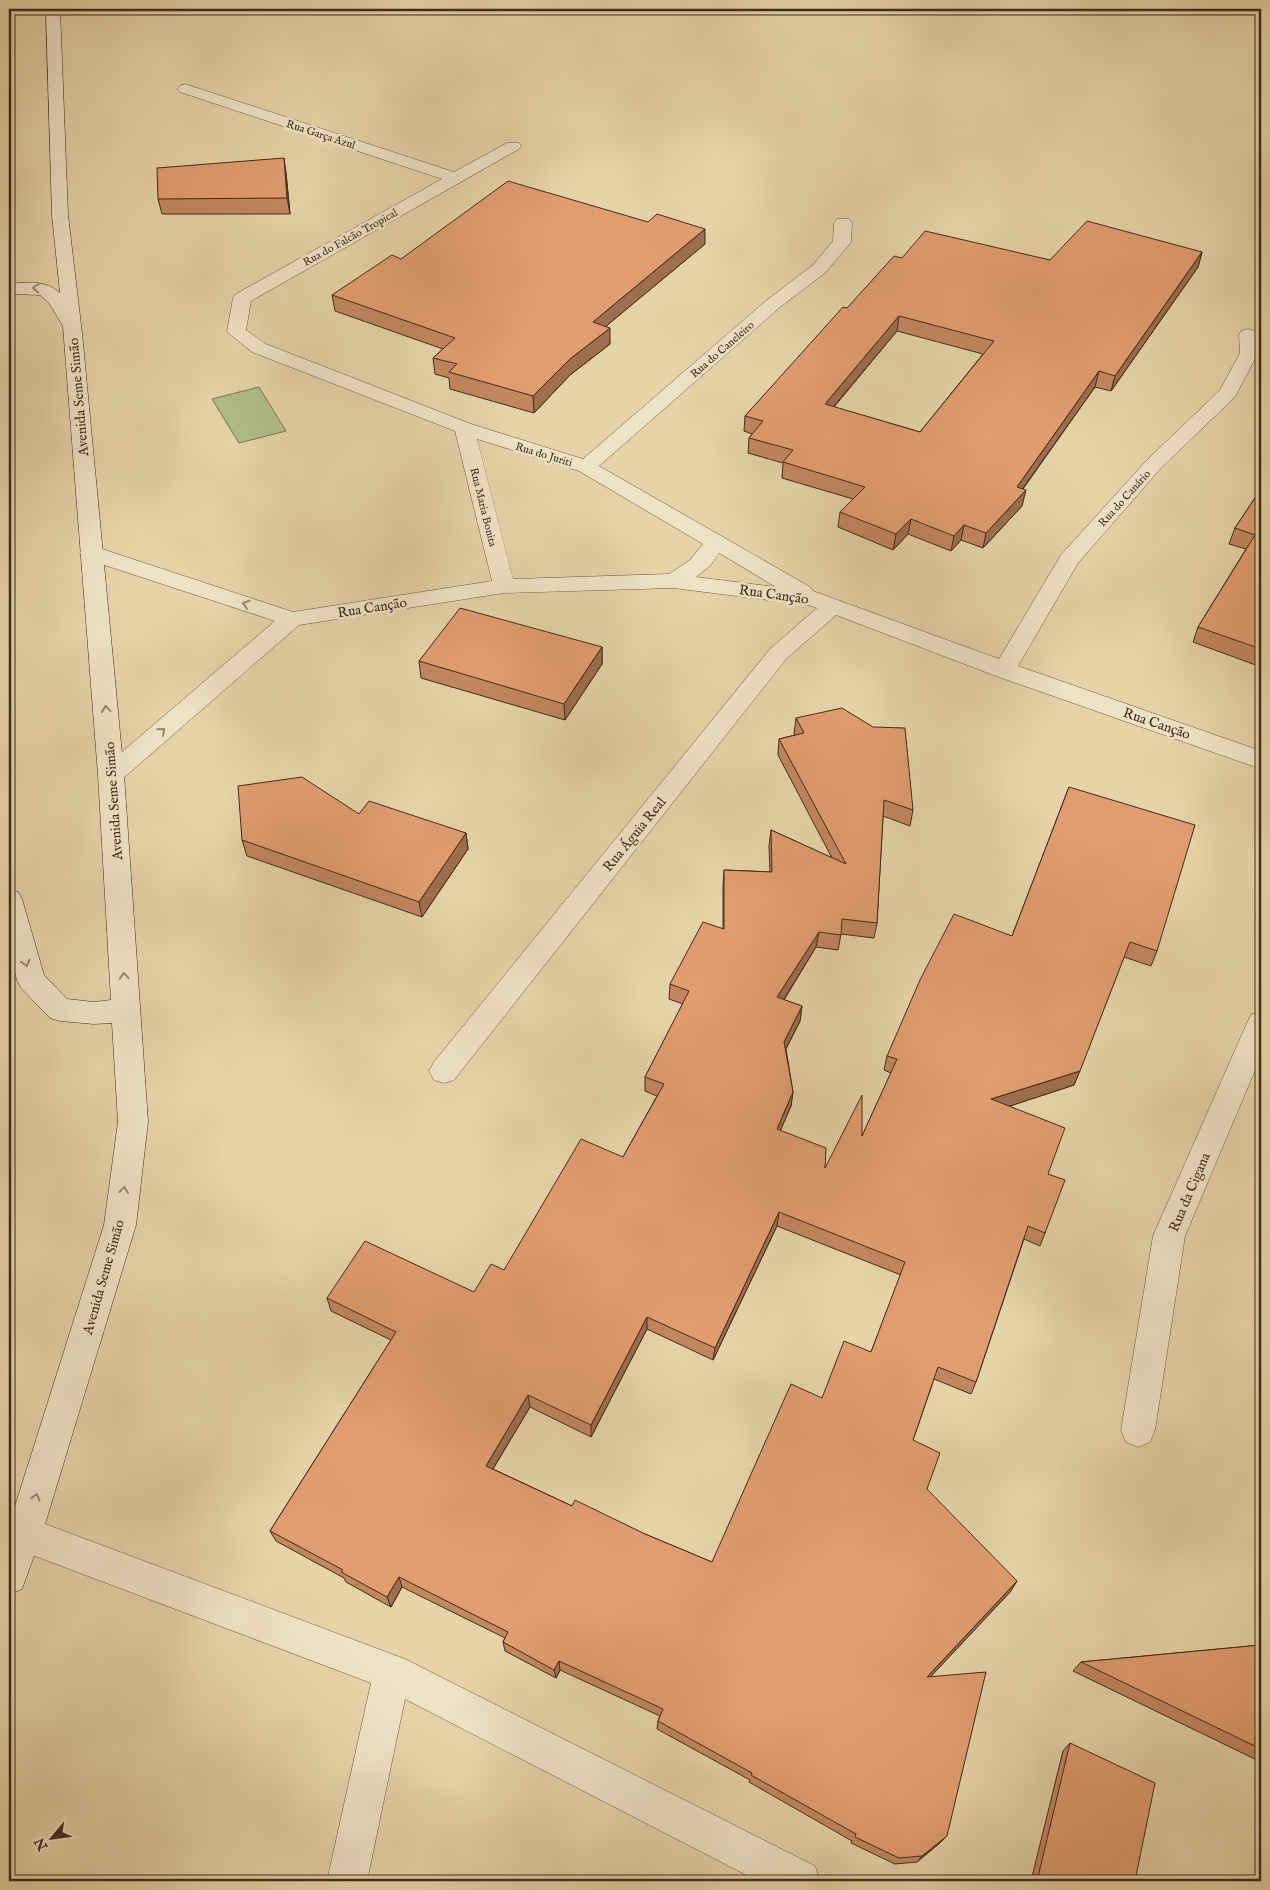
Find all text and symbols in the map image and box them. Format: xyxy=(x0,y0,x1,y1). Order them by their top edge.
street label: Rua Garça Azul xyxy=(284,117,357,153)
street label: Rua do Falcão Tropical xyxy=(301,206,400,270)
one-way arrow xyxy=(31,283,39,294)
street label: Rua do Caneleiro xyxy=(688,318,757,381)
street label: Avenida Seme Simão xyxy=(65,337,93,458)
street label: Rua do Juriti xyxy=(513,440,574,470)
street label: Rua Maria Bonita xyxy=(466,466,500,548)
street label: Rua do Canário xyxy=(1096,467,1154,530)
street label: Rua Canção xyxy=(738,581,810,609)
street label: Rua Canção xyxy=(336,594,409,622)
one-way arrow xyxy=(242,599,250,609)
street label: Rua Canção xyxy=(1121,704,1193,744)
one-way arrow xyxy=(100,705,111,713)
one-way arrow xyxy=(156,728,165,737)
street label: Avenida Seme Simão xyxy=(101,741,127,862)
street label: Rua Águia Real xyxy=(598,793,671,876)
one-way arrow xyxy=(21,958,31,967)
one-way arrow xyxy=(119,972,130,980)
street label: Rua da Cigana xyxy=(1165,1149,1215,1235)
one-way arrow xyxy=(119,1186,129,1194)
street label: Avenida Seme Simão xyxy=(79,1217,129,1338)
one-way arrow xyxy=(30,1493,40,1502)
north arrow xyxy=(28,1812,78,1862)
text: N xyxy=(31,1834,53,1854)

